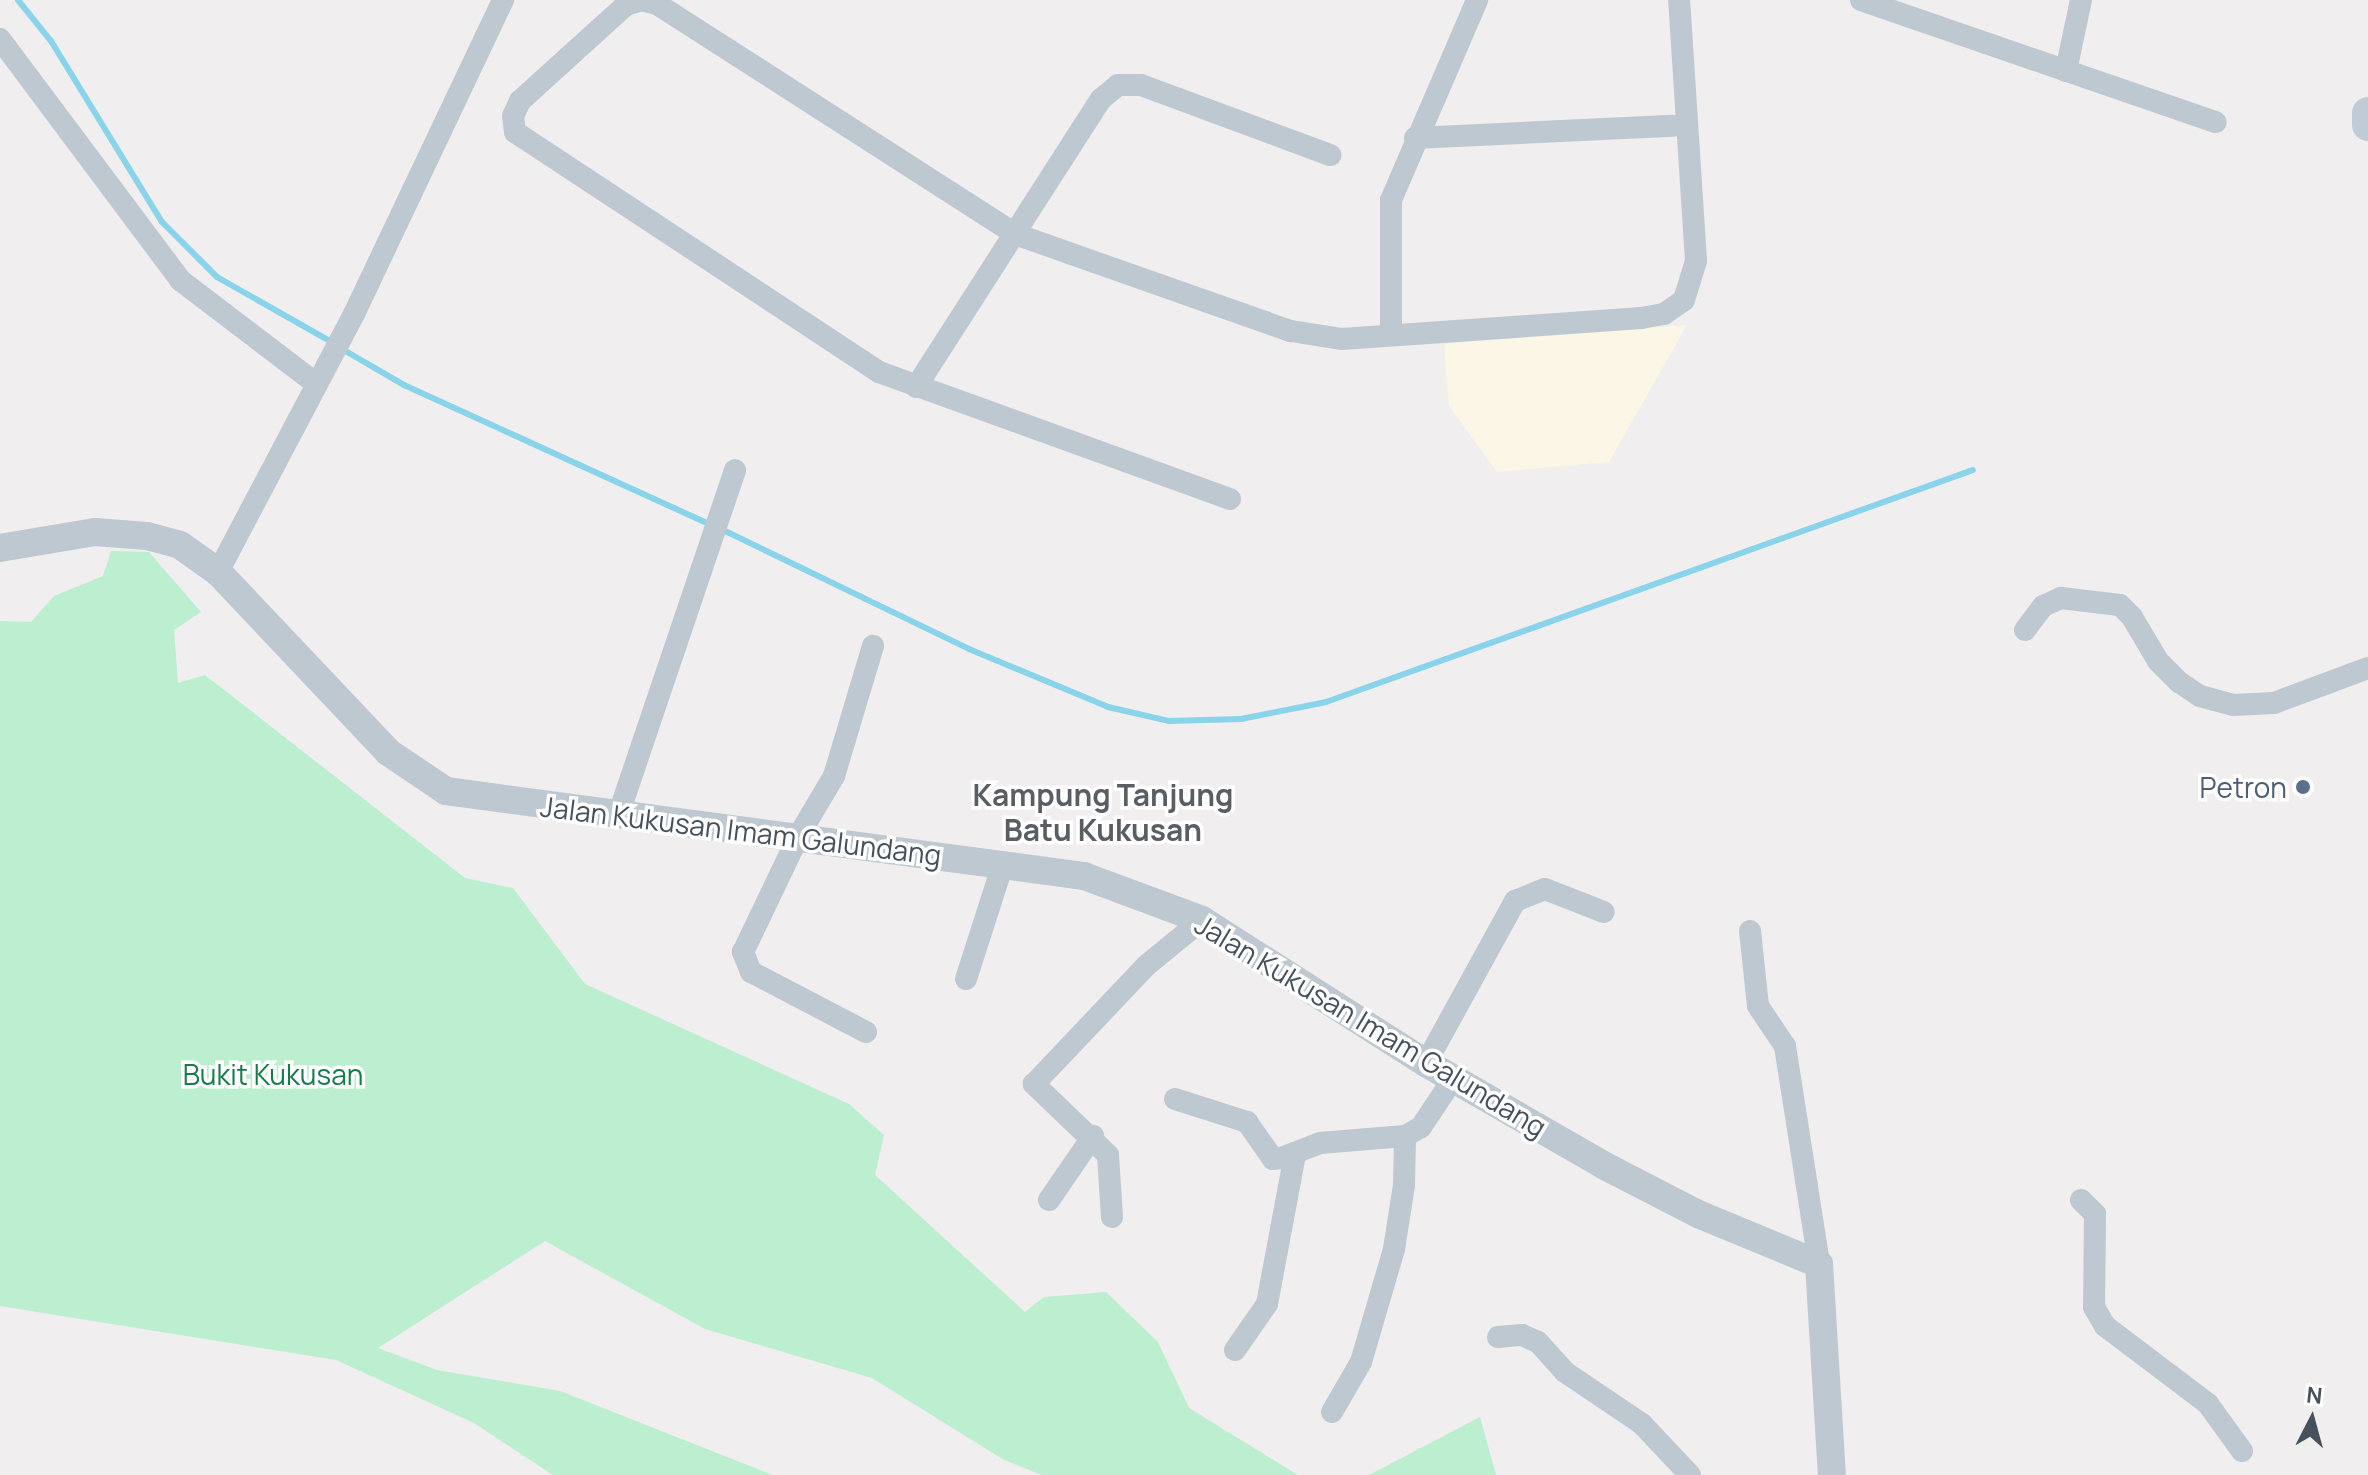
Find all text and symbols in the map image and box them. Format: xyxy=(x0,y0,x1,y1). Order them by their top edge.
place label: Petron xyxy=(2200,770,2287,804)
district label: Kampung Tanjung Batu Kukusan xyxy=(973,777,1233,848)
marker: Petron xyxy=(2294,778,2312,796)
street label: Jalan Kukusan Imam Galundang xyxy=(539,789,943,871)
street label: Jalan Kukusan Imam Galundang xyxy=(1189,907,1553,1143)
park label: Bukit Kukusan xyxy=(183,1057,363,1091)
north arrow xyxy=(2272,1379,2352,1459)
text: N xyxy=(2305,1379,2324,1411)

